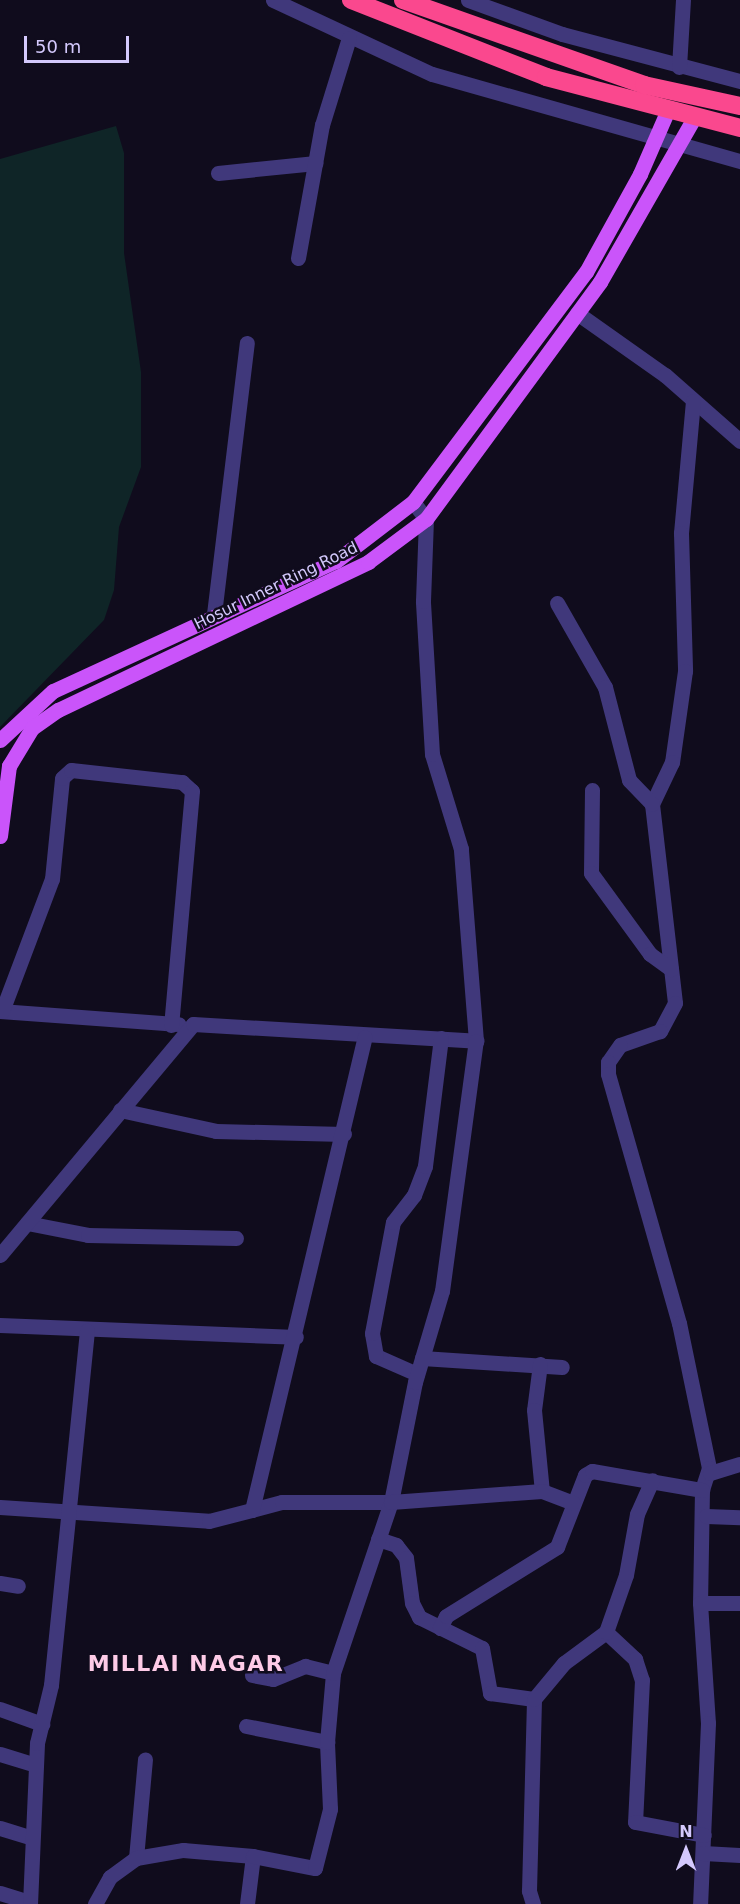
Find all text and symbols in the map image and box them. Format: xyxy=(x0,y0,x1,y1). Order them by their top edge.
scale bar xyxy=(27,24,132,62)
text: 50 m xyxy=(35,36,81,57)
street label: Hosur Inner Ring Road xyxy=(191,538,361,634)
district label: MILLAI NAGAR xyxy=(88,1651,284,1677)
north arrow xyxy=(656,1820,716,1880)
text: N xyxy=(679,1822,693,1841)

